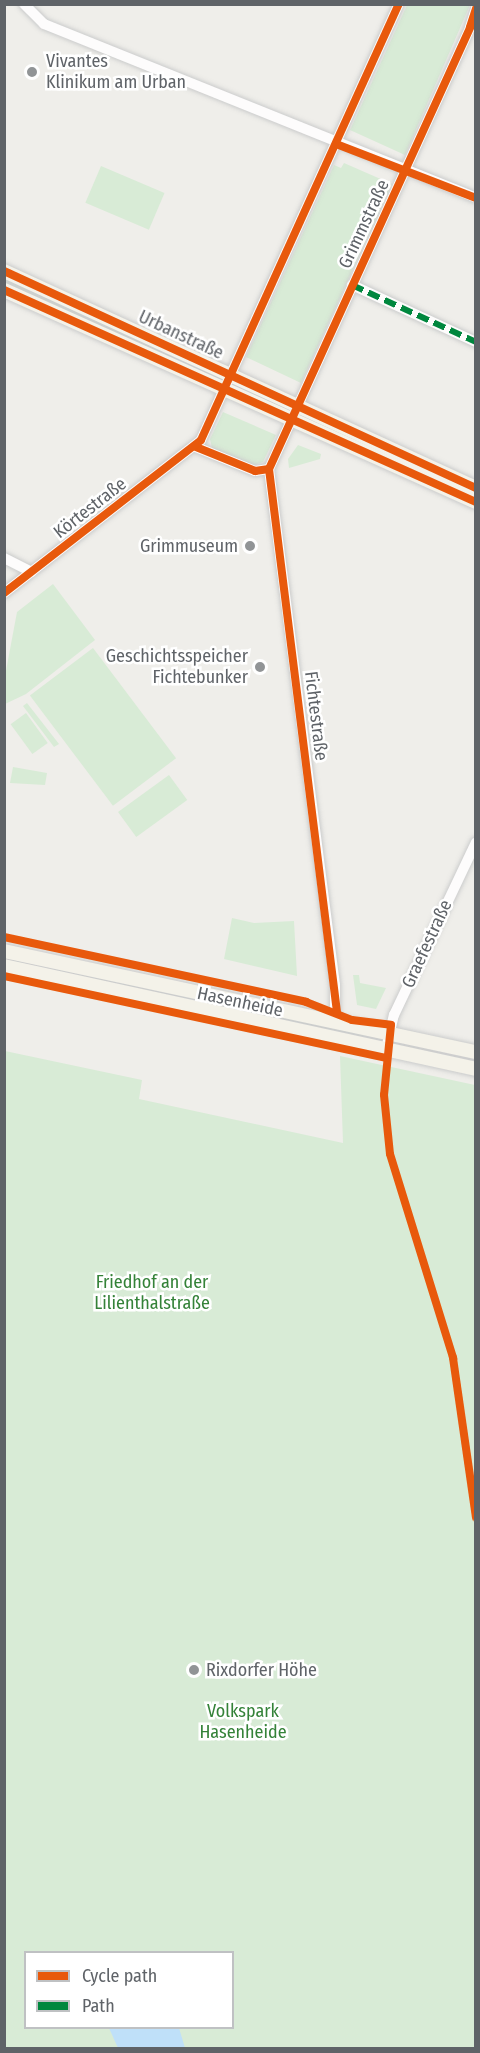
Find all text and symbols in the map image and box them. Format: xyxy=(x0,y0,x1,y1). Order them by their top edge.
place label: Vivantes Klinikum am Urban xyxy=(46,51,186,94)
marker: Vivantes Klinikum am Urban xyxy=(23,63,41,81)
street label: Grimmstraße xyxy=(334,176,394,272)
street label: Urbanstraße xyxy=(135,306,227,364)
street label: Körtestraße xyxy=(49,473,131,543)
place label: Grimmuseum xyxy=(140,535,238,557)
marker: Grimmuseum xyxy=(243,539,257,553)
place label: Geschichtsspeicher Fichtebunker xyxy=(106,646,248,688)
marker: Geschichtsspeicher Fichtebunker xyxy=(253,660,267,674)
street label: Fichtestraße xyxy=(300,670,332,762)
street label: Graefestraße xyxy=(397,897,457,991)
street label: Hasenheide xyxy=(195,982,285,1022)
park label: Friedhof an der Lilienthalstraße xyxy=(94,1272,210,1314)
place label: Rixdorfer Höhe xyxy=(206,1659,317,1681)
marker: Rixdorfer Höhe xyxy=(187,1663,201,1677)
park label: Volkspark Hasenheide xyxy=(199,1701,287,1744)
legend xyxy=(24,1951,234,2029)
text: Cycle path xyxy=(82,1965,157,1987)
text: Path xyxy=(82,1995,115,2017)

